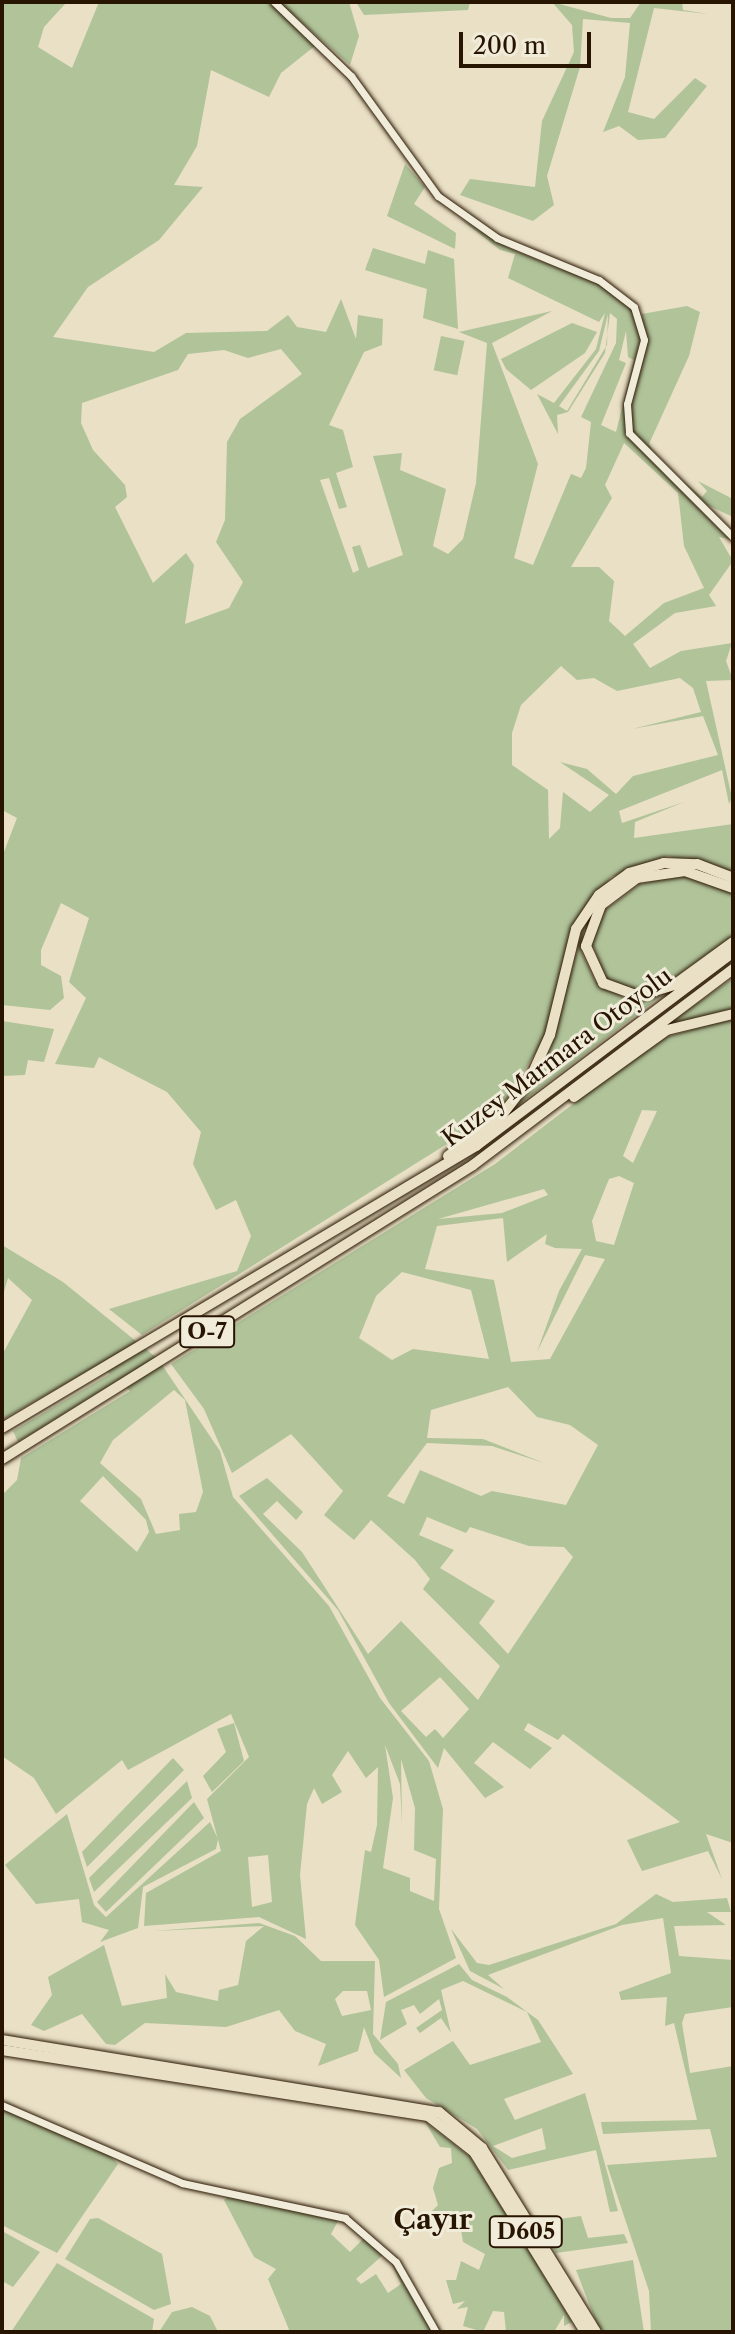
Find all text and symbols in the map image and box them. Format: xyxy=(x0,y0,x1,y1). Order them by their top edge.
scale bar xyxy=(463,16,595,66)
text: 200 m xyxy=(473,31,546,60)
street label: Kuzey Marmara Otoyolu xyxy=(436,961,678,1153)
road number: O-7 xyxy=(179,1314,235,1350)
district label: Çayır xyxy=(394,2202,472,2236)
road number: D605 xyxy=(488,2214,564,2250)

